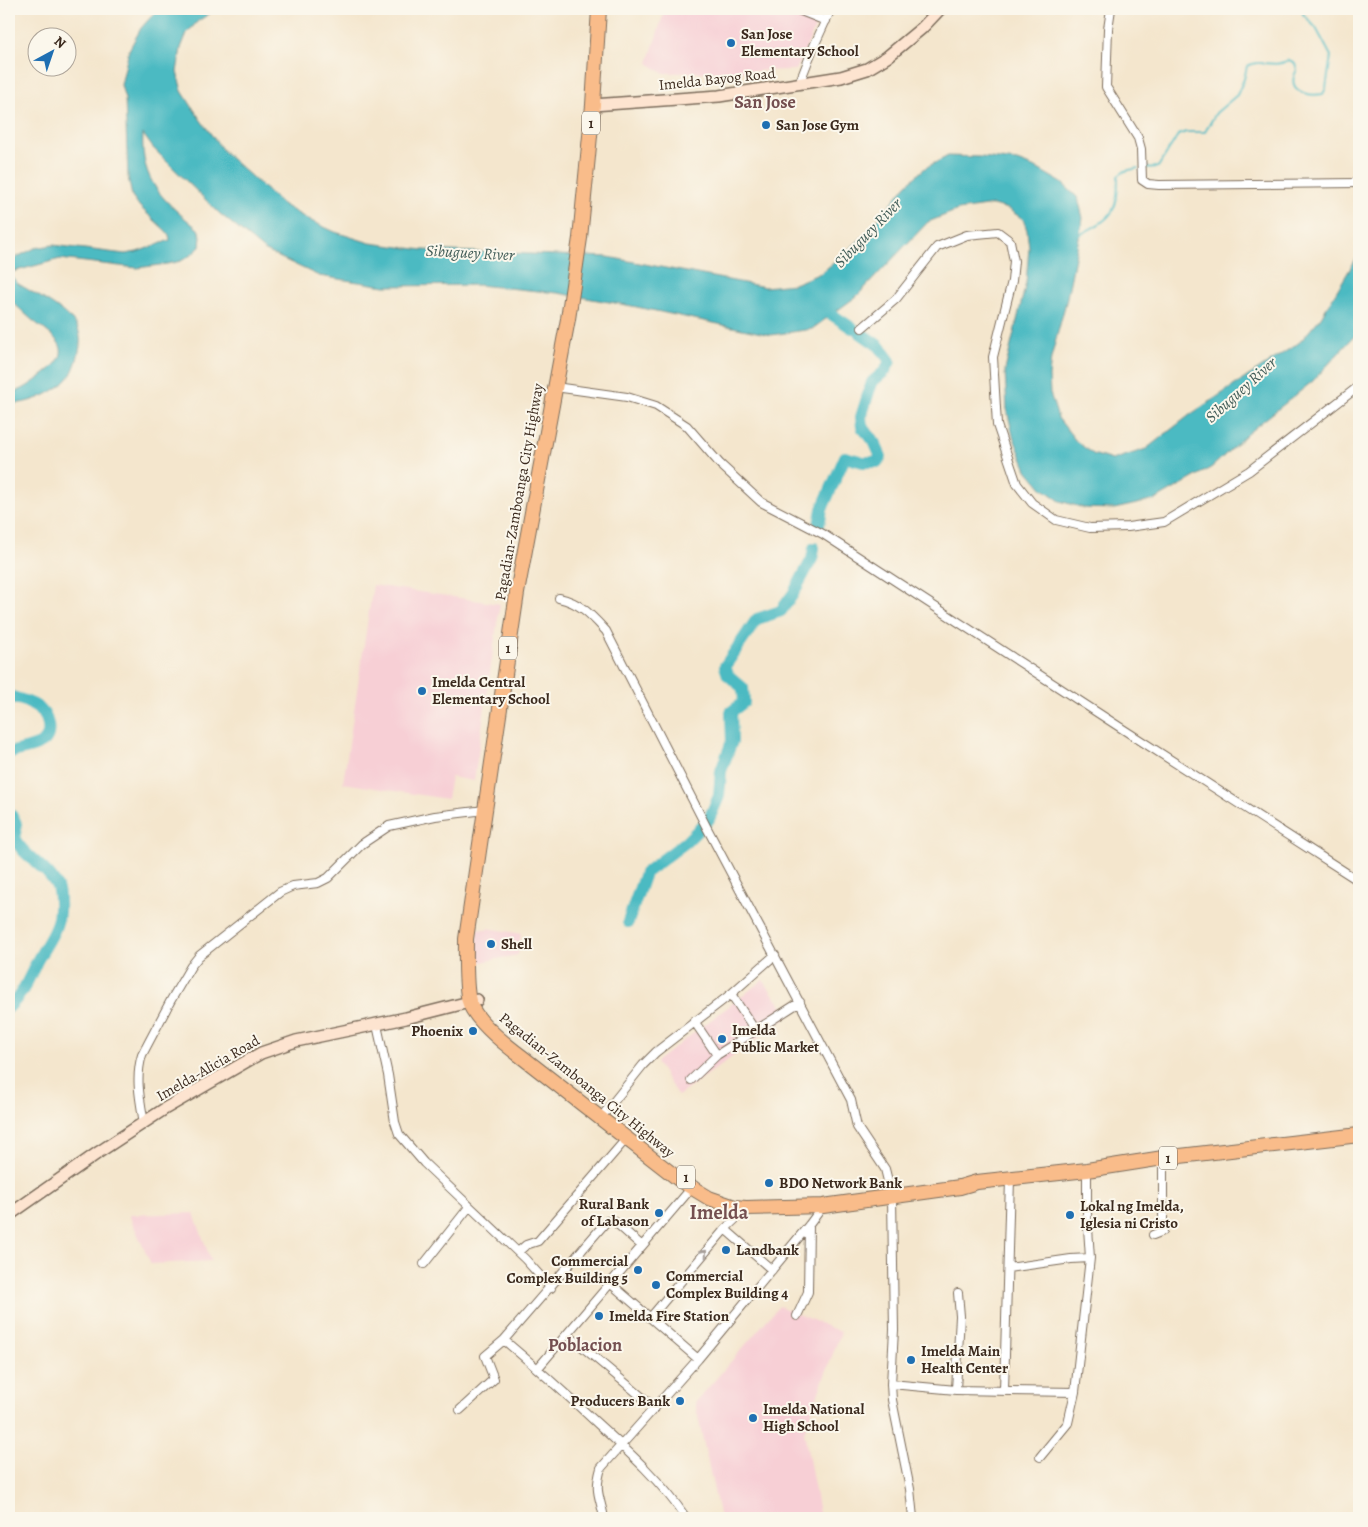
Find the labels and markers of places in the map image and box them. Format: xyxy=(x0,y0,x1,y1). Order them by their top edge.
place label: San Jose Elementary School xyxy=(741,24,859,61)
marker: San Jose Elementary School xyxy=(725,37,737,49)
place label: San Jose Gym xyxy=(776,115,860,135)
marker: San Jose Gym xyxy=(760,119,772,131)
place label: Imelda Central Elementary School xyxy=(432,672,550,709)
marker: Imelda Central Elementary School xyxy=(416,685,428,697)
place label: Shell xyxy=(501,934,532,954)
marker: Shell xyxy=(485,938,497,950)
place label: Imelda Public Market xyxy=(732,1020,819,1057)
place label: Phoenix xyxy=(411,1021,464,1041)
marker: Phoenix xyxy=(467,1025,479,1037)
marker: Imelda Public Market xyxy=(716,1033,728,1045)
place label: BDO Network Bank xyxy=(779,1173,902,1193)
marker: BDO Network Bank xyxy=(763,1177,775,1189)
place label: Rural Bank of Labason xyxy=(579,1194,650,1231)
place label: Lokal ng Imelda, Iglesia ni Cristo xyxy=(1080,1196,1184,1233)
marker: Rural Bank of Labason xyxy=(653,1207,665,1219)
marker: Lokal ng Imelda, Iglesia ni Cristo xyxy=(1064,1209,1076,1221)
place label: Landbank xyxy=(736,1240,799,1260)
marker: Landbank xyxy=(720,1244,732,1256)
place label: Commercial Complex Building 5 xyxy=(506,1251,628,1288)
marker: Commercial Complex Building 5 xyxy=(632,1264,644,1276)
place label: Commercial Complex Building 4 xyxy=(666,1266,788,1303)
marker: Commercial Complex Building 4 xyxy=(650,1279,662,1291)
place label: Imelda Fire Station xyxy=(609,1306,730,1326)
marker: Imelda Fire Station xyxy=(593,1310,605,1322)
place label: Imelda Main Health Center xyxy=(921,1341,1008,1378)
marker: Imelda Main Health Center xyxy=(905,1354,917,1366)
place label: Producers Bank xyxy=(570,1391,670,1411)
marker: Producers Bank xyxy=(674,1395,686,1407)
place label: Imelda National High School xyxy=(763,1399,864,1436)
marker: Imelda National High School xyxy=(747,1412,759,1424)

